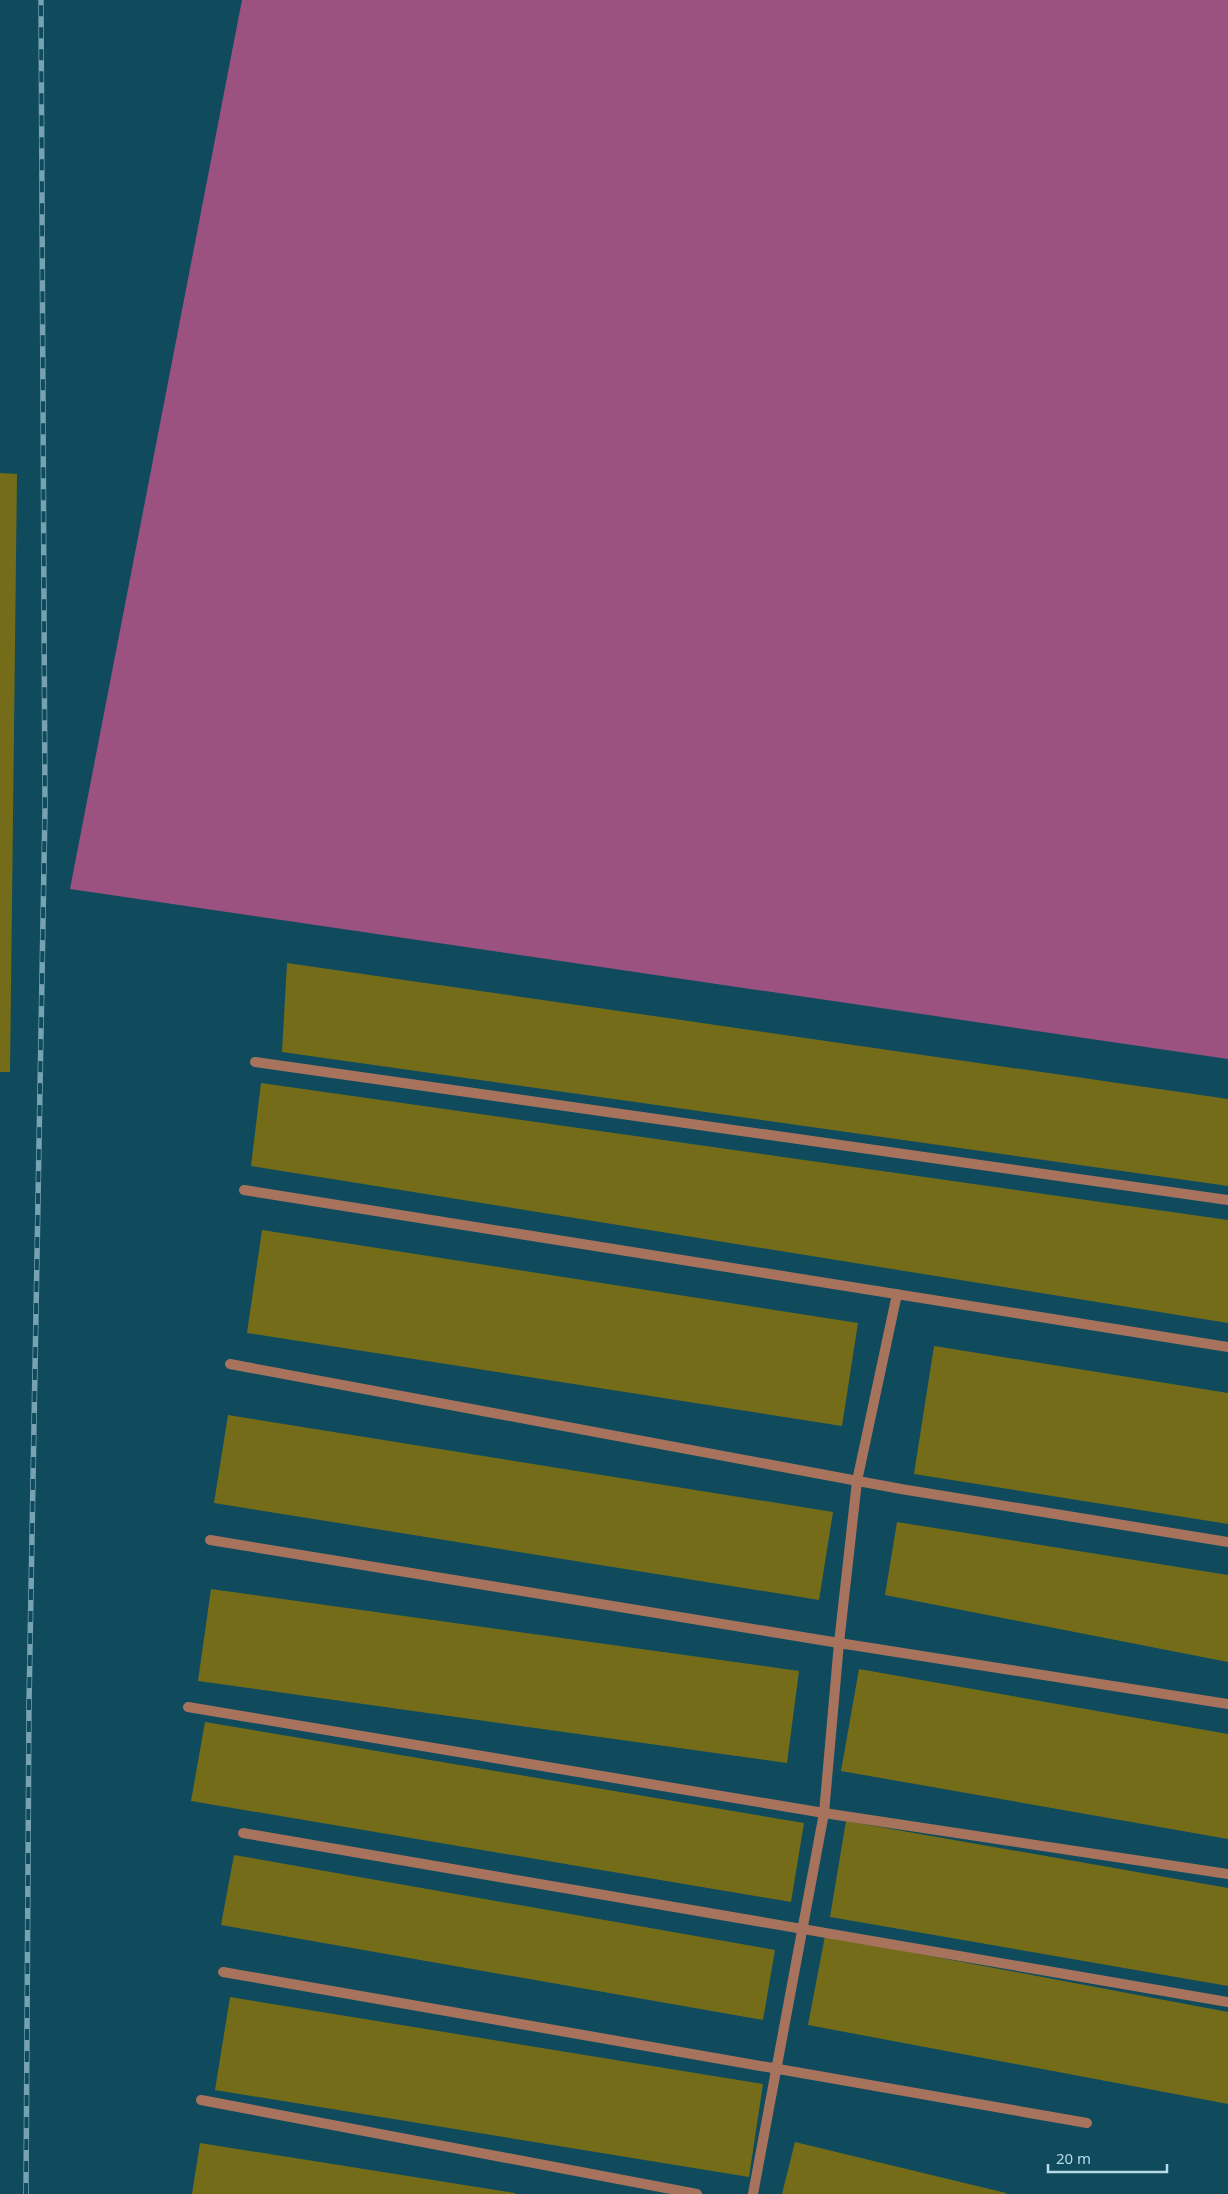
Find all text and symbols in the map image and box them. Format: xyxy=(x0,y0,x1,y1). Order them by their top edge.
scale bar xyxy=(1048,2142,1167,2174)
text: 20 m xyxy=(1056,2148,1091,2168)

